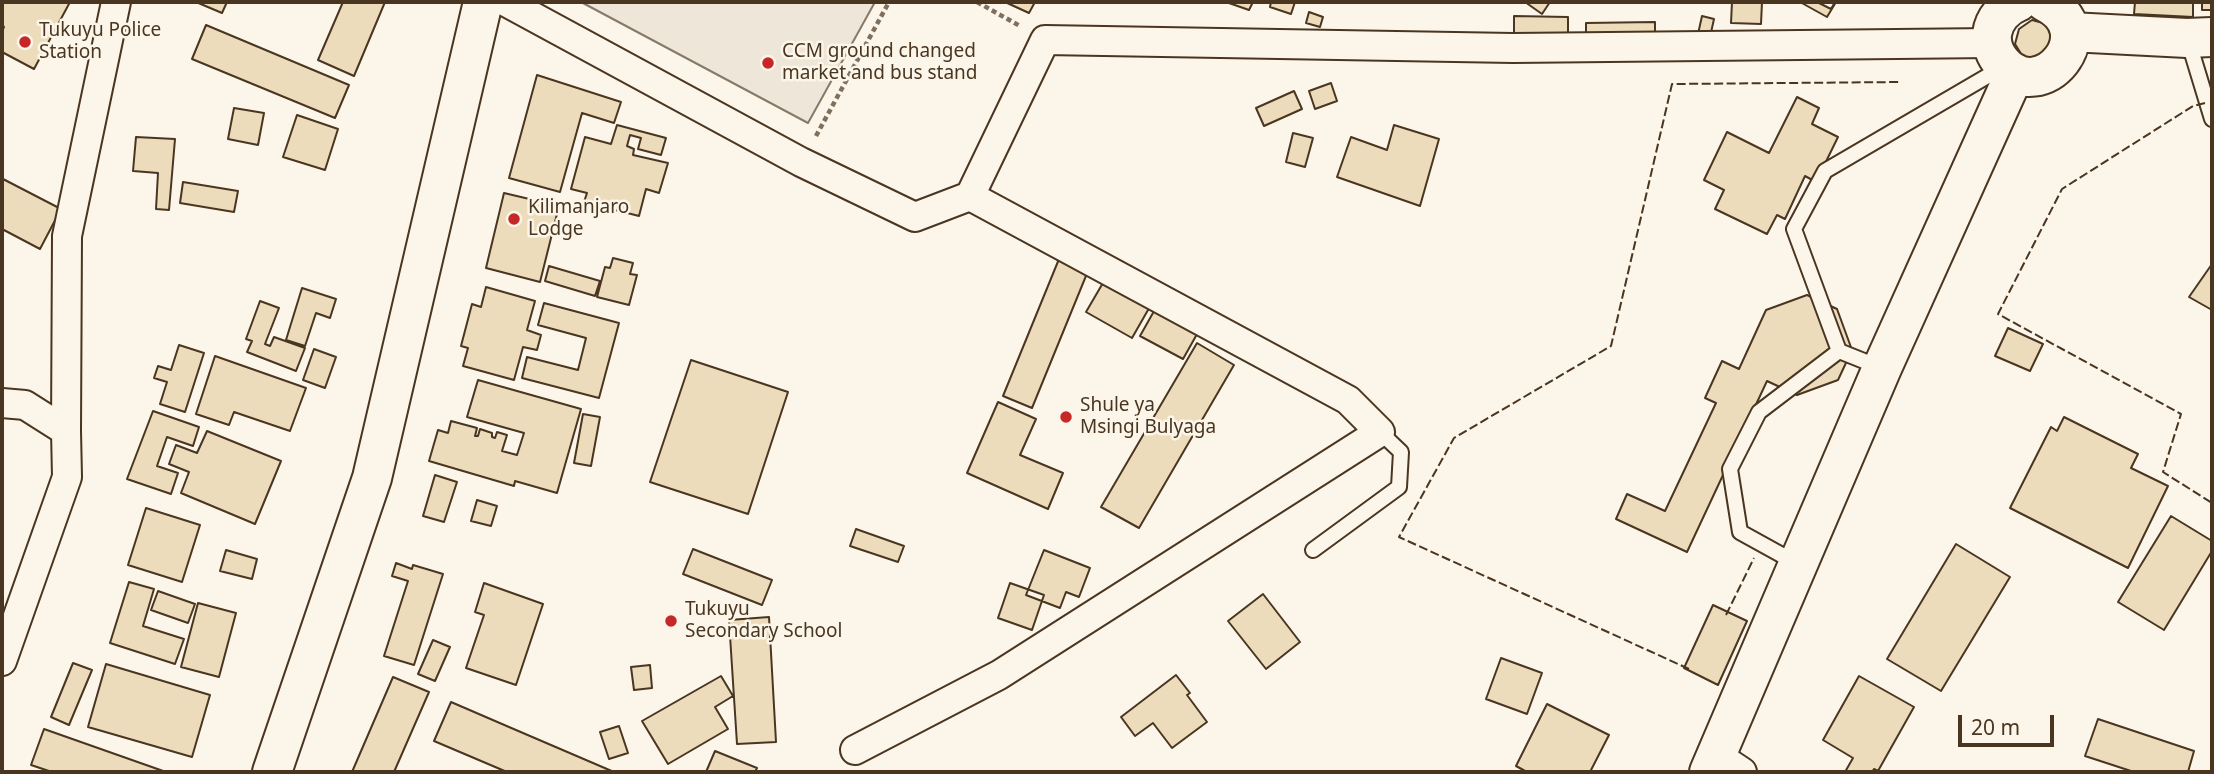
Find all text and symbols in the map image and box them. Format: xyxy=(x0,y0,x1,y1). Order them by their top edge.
place label: Tukuyu Police Station xyxy=(39,20,161,64)
marker: Tukuyu Police Station xyxy=(17,34,33,50)
place label: CCM ground changed market and bus stand xyxy=(782,41,977,85)
marker: CCM ground changed market and bus stand xyxy=(760,55,776,71)
place label: Kilimanjaro Lodge xyxy=(528,197,629,241)
marker: Kilimanjaro Lodge xyxy=(506,211,522,227)
place label: Shule ya Msingi Bulyaga xyxy=(1080,395,1216,439)
marker: Shule ya Msingi Bulyaga xyxy=(1058,409,1074,425)
place label: Tukuyu Secondary School xyxy=(685,599,843,643)
marker: Tukuyu Secondary School xyxy=(663,613,679,629)
scale bar xyxy=(1962,700,2058,744)
text: 20 m xyxy=(1971,713,2020,741)

